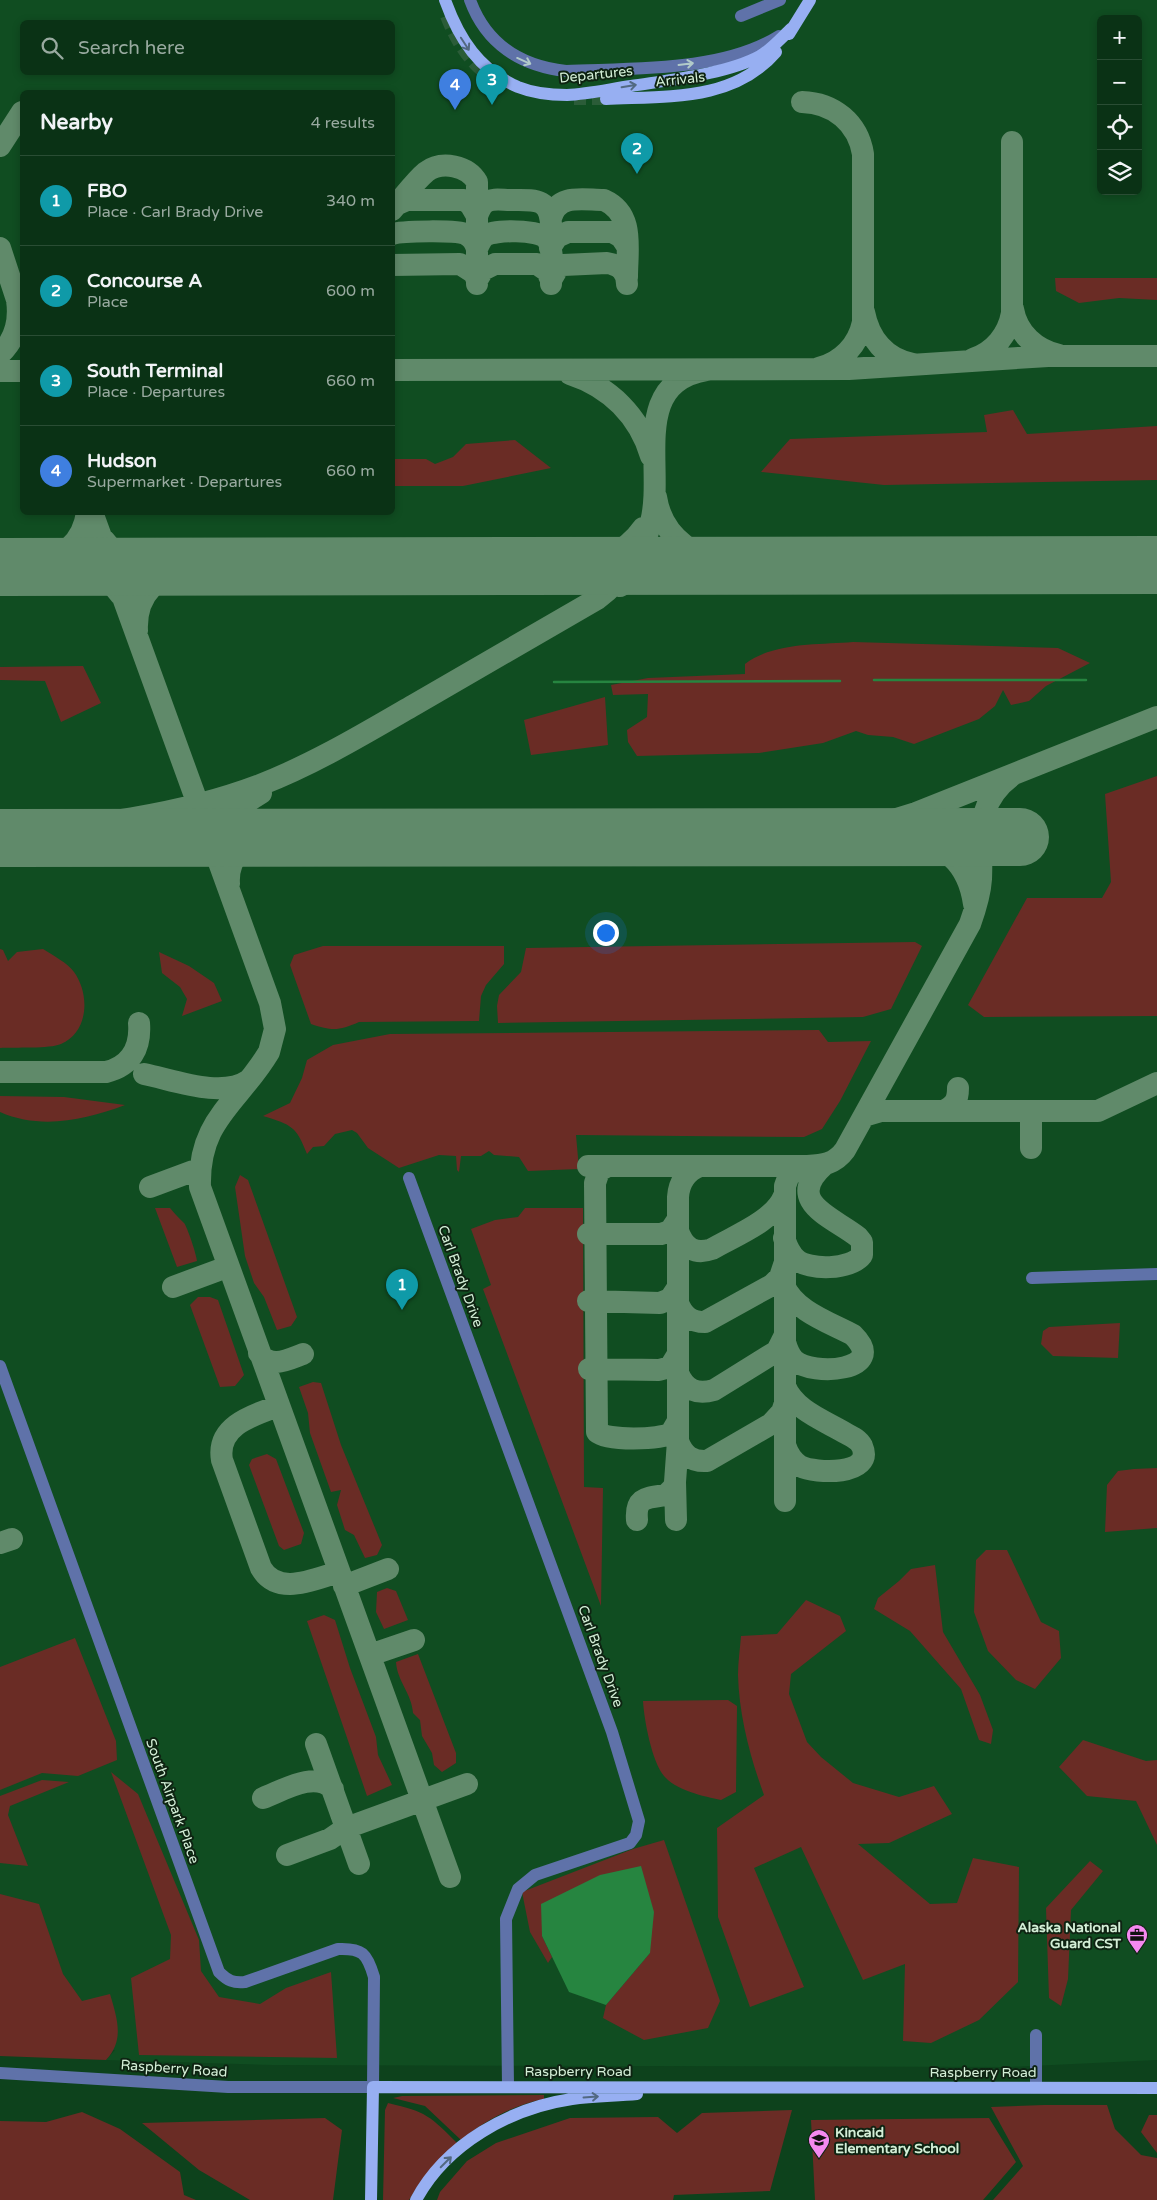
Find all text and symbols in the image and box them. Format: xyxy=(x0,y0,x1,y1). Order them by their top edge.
map controls xyxy=(1097,15,1142,195)
button: + xyxy=(1097,15,1142,60)
search box xyxy=(20,20,395,75)
icon: search xyxy=(38,34,66,62)
text: Search here xyxy=(78,37,185,59)
one-way arrow xyxy=(460,37,470,51)
one-way arrow xyxy=(516,56,531,66)
one-way arrow xyxy=(678,59,694,69)
button: − xyxy=(1097,60,1142,105)
street label: Departures xyxy=(558,62,634,87)
pin: 3 xyxy=(476,64,508,105)
street label: Arrivals xyxy=(654,68,706,91)
pin: 4 xyxy=(439,69,471,110)
one-way arrow xyxy=(620,81,636,91)
button: locate xyxy=(1097,105,1142,150)
text: Nearby xyxy=(40,110,113,135)
text: 4 results xyxy=(311,113,375,133)
pin: 2 xyxy=(621,133,653,174)
button: layers xyxy=(1097,150,1142,195)
text: FBO xyxy=(87,180,127,202)
text: 1 xyxy=(51,191,61,211)
text: 340 m xyxy=(326,191,375,211)
text: Place · Carl Brady Drive xyxy=(87,202,263,222)
text: Concourse A xyxy=(87,270,202,292)
text: 2 xyxy=(51,281,61,301)
text: 600 m xyxy=(326,281,375,301)
text: Place xyxy=(87,292,128,312)
text: South Terminal xyxy=(87,360,223,382)
text: 3 xyxy=(51,371,61,391)
text: 660 m xyxy=(326,371,375,391)
text: Place · Departures xyxy=(87,382,225,402)
text: Hudson xyxy=(87,450,157,472)
text: 4 xyxy=(51,461,61,481)
text: 660 m xyxy=(326,461,375,481)
text: Supermarket · Departures xyxy=(87,472,282,492)
your location xyxy=(593,920,619,946)
street label: Carl Brady Drive xyxy=(434,1223,487,1330)
pin: 1 xyxy=(386,1269,418,1310)
street label: Carl Brady Drive xyxy=(574,1603,627,1710)
street label: South Airpark Place xyxy=(142,1736,203,1866)
place label: Alaska National Guard CST xyxy=(1017,1919,1121,1952)
office icon: Alaska National Guard CST xyxy=(1125,1923,1149,1954)
street label: Raspberry Road xyxy=(120,2056,228,2081)
street label: Raspberry Road xyxy=(524,2063,632,2080)
street label: Raspberry Road xyxy=(929,2064,1037,2081)
one-way arrow xyxy=(583,2093,599,2102)
place label: Kincaid Elementary School xyxy=(835,2124,959,2157)
school or university icon: Kincaid Elementary School xyxy=(807,2128,831,2159)
one-way arrow xyxy=(440,2155,452,2168)

